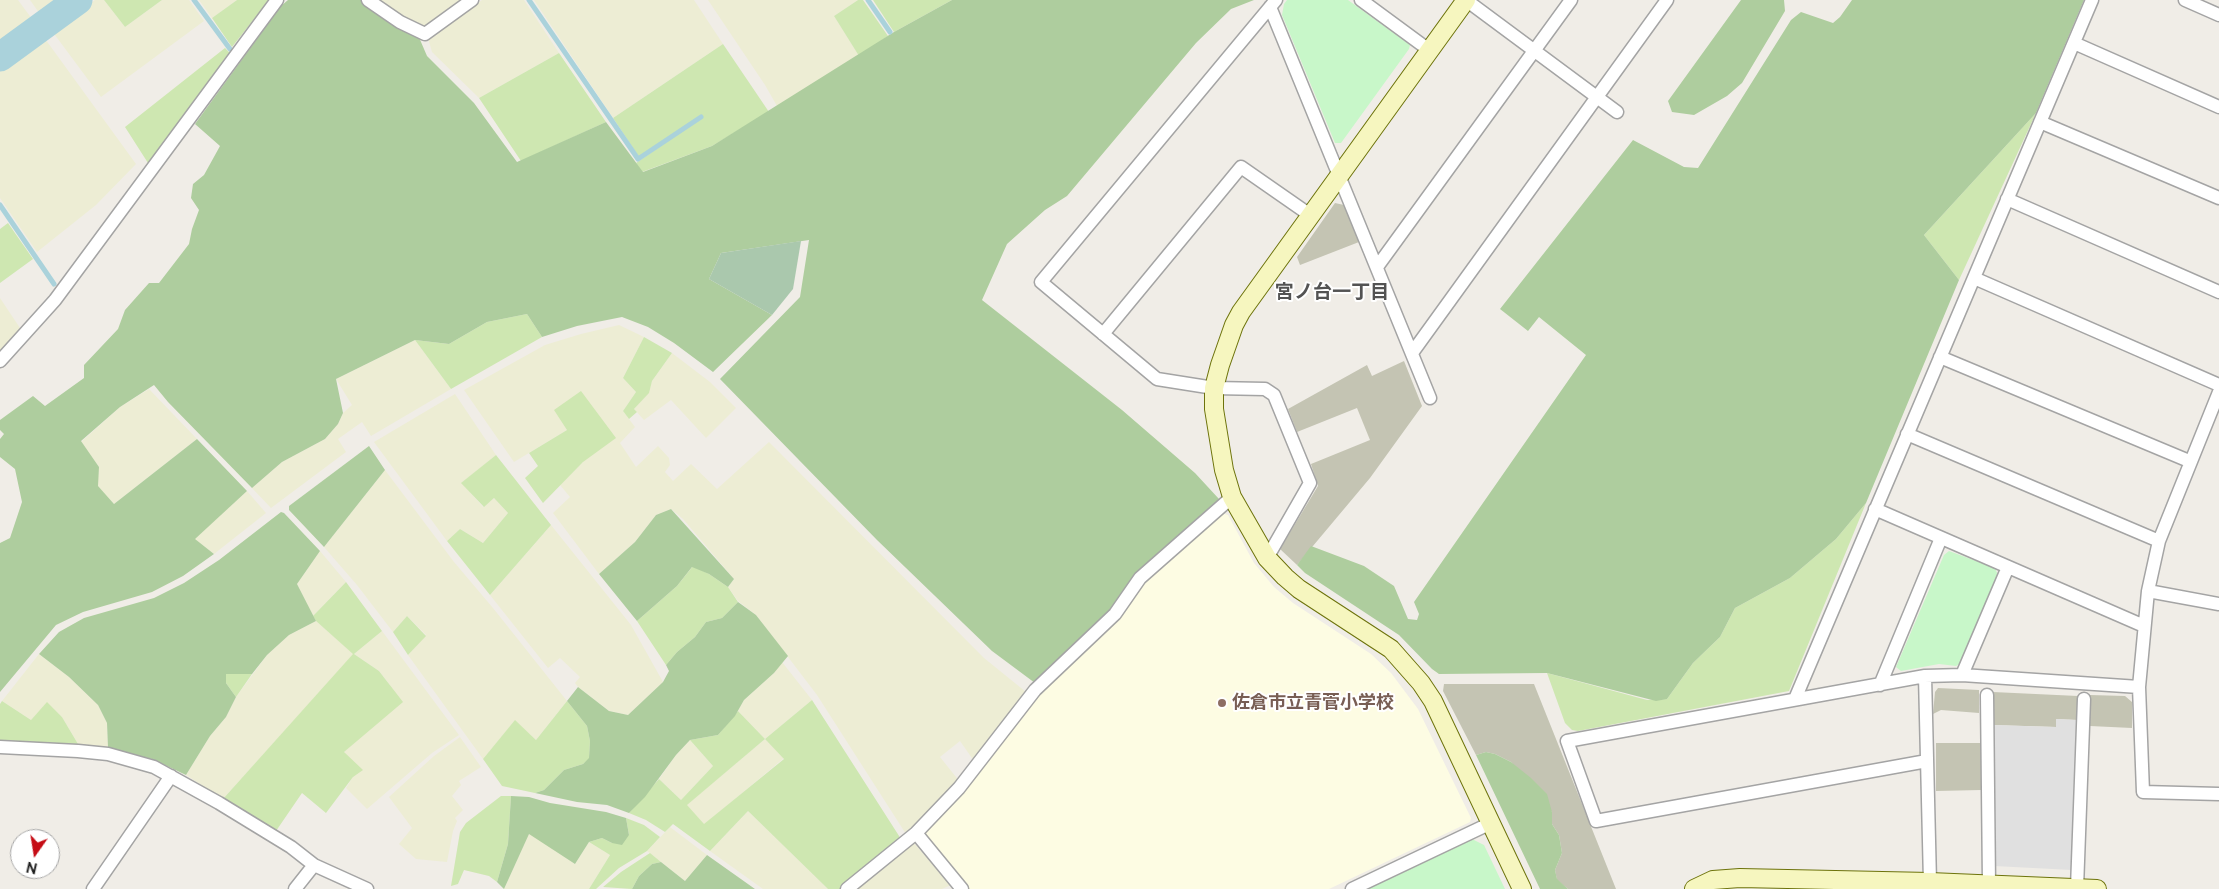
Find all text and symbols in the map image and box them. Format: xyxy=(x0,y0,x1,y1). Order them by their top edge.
district label: 宮ノ台一丁目 xyxy=(1275,281,1389,303)
place label: 佐倉市立青菅小学校 xyxy=(1232,692,1394,714)
marker: 佐倉市立青菅小学校 xyxy=(1216,697,1228,709)
north arrow xyxy=(10,829,60,879)
text: N xyxy=(25,859,39,877)

